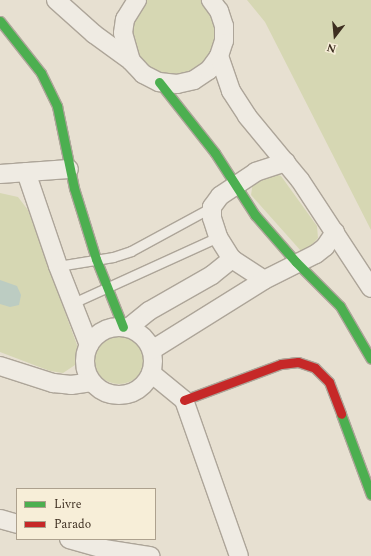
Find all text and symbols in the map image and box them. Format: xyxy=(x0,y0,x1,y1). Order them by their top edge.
north arrow xyxy=(315,16,355,56)
text: N xyxy=(325,39,338,57)
legend xyxy=(16,488,156,540)
text: Livre xyxy=(54,495,82,514)
text: Parado xyxy=(54,515,91,534)

